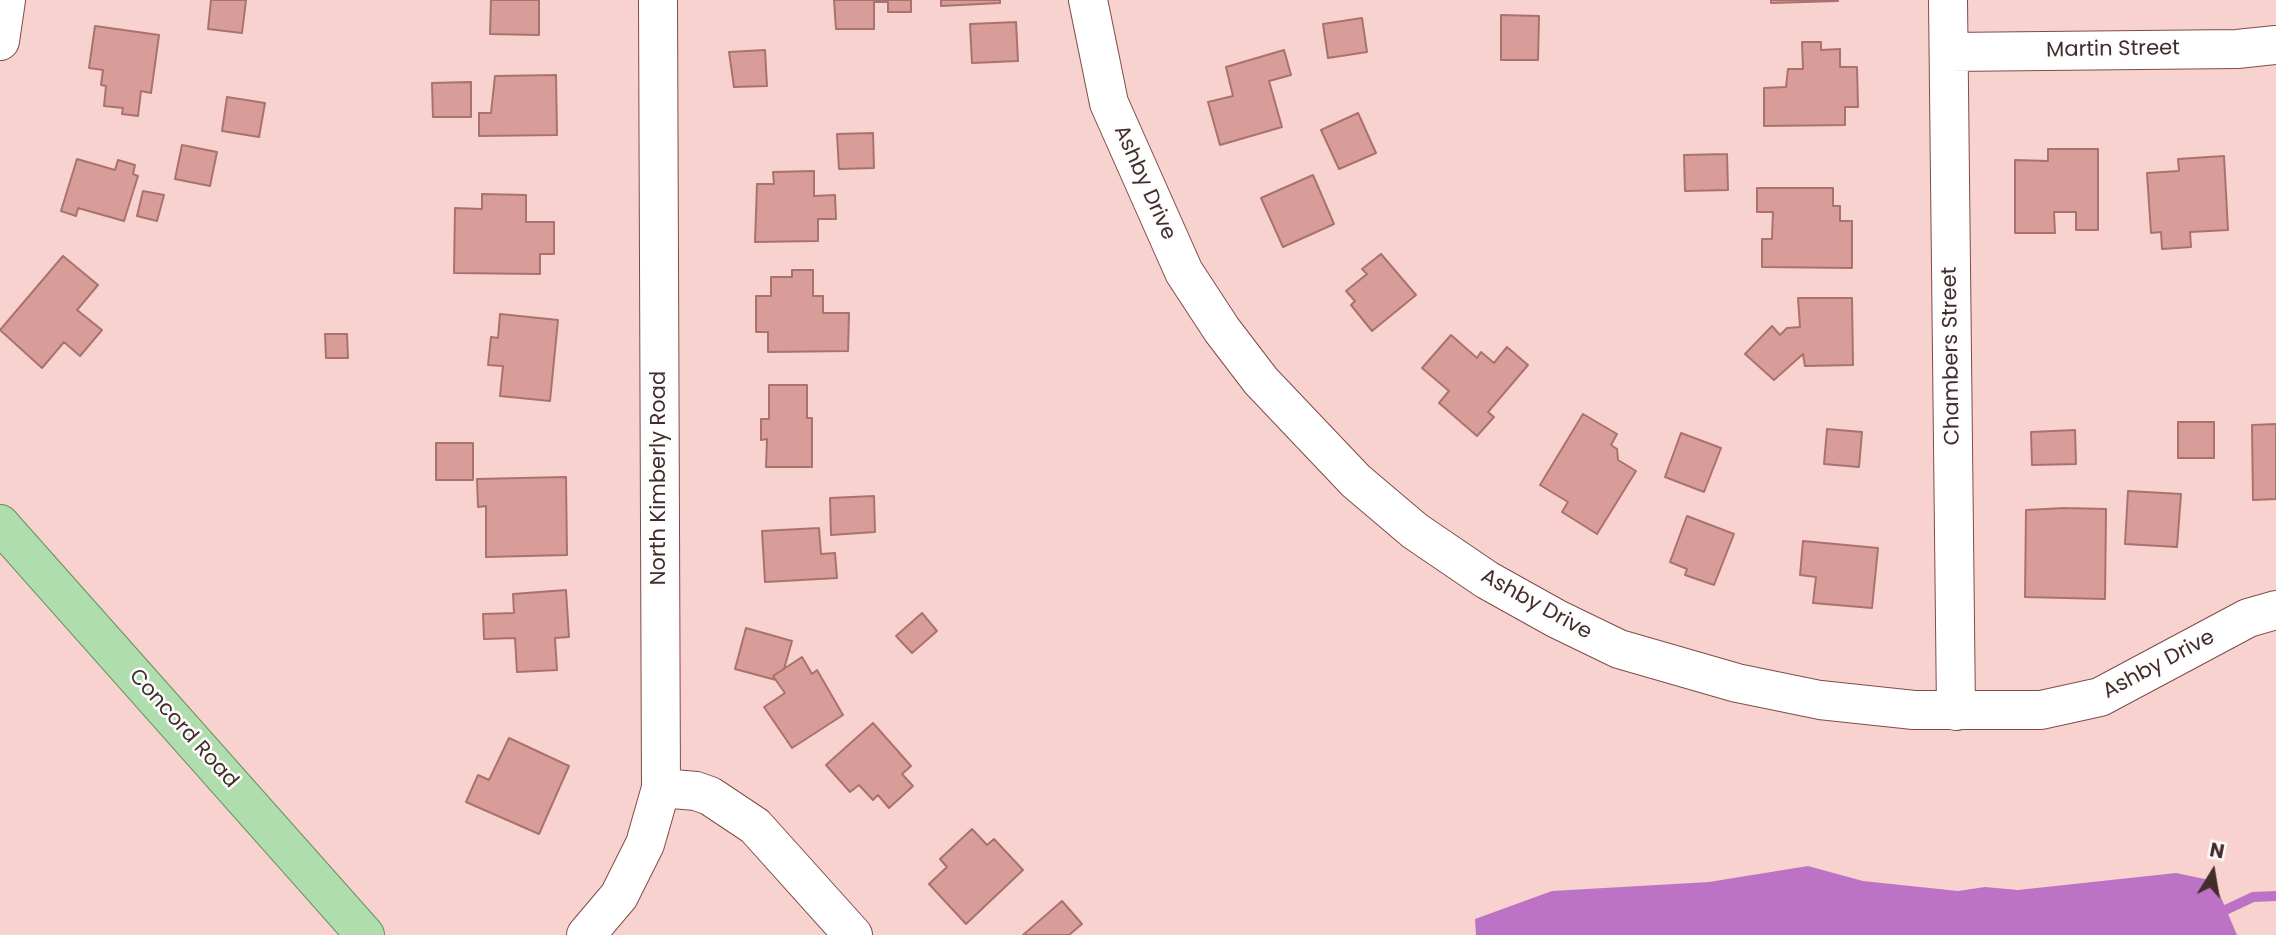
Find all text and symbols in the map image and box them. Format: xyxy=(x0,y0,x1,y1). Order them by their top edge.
street label: Martin Street xyxy=(2046,36,2180,64)
street label: Ashby Drive xyxy=(1108,122,1180,244)
street label: Chambers Street xyxy=(1938,267,1966,445)
street label: North Kimberly Road xyxy=(647,371,673,585)
street label: Ashby Drive xyxy=(1476,564,1596,646)
street label: Ashby Drive xyxy=(2099,625,2219,705)
street label: Concord Road xyxy=(123,664,243,794)
text: N xyxy=(2208,836,2227,866)
north arrow xyxy=(2178,837,2248,907)

